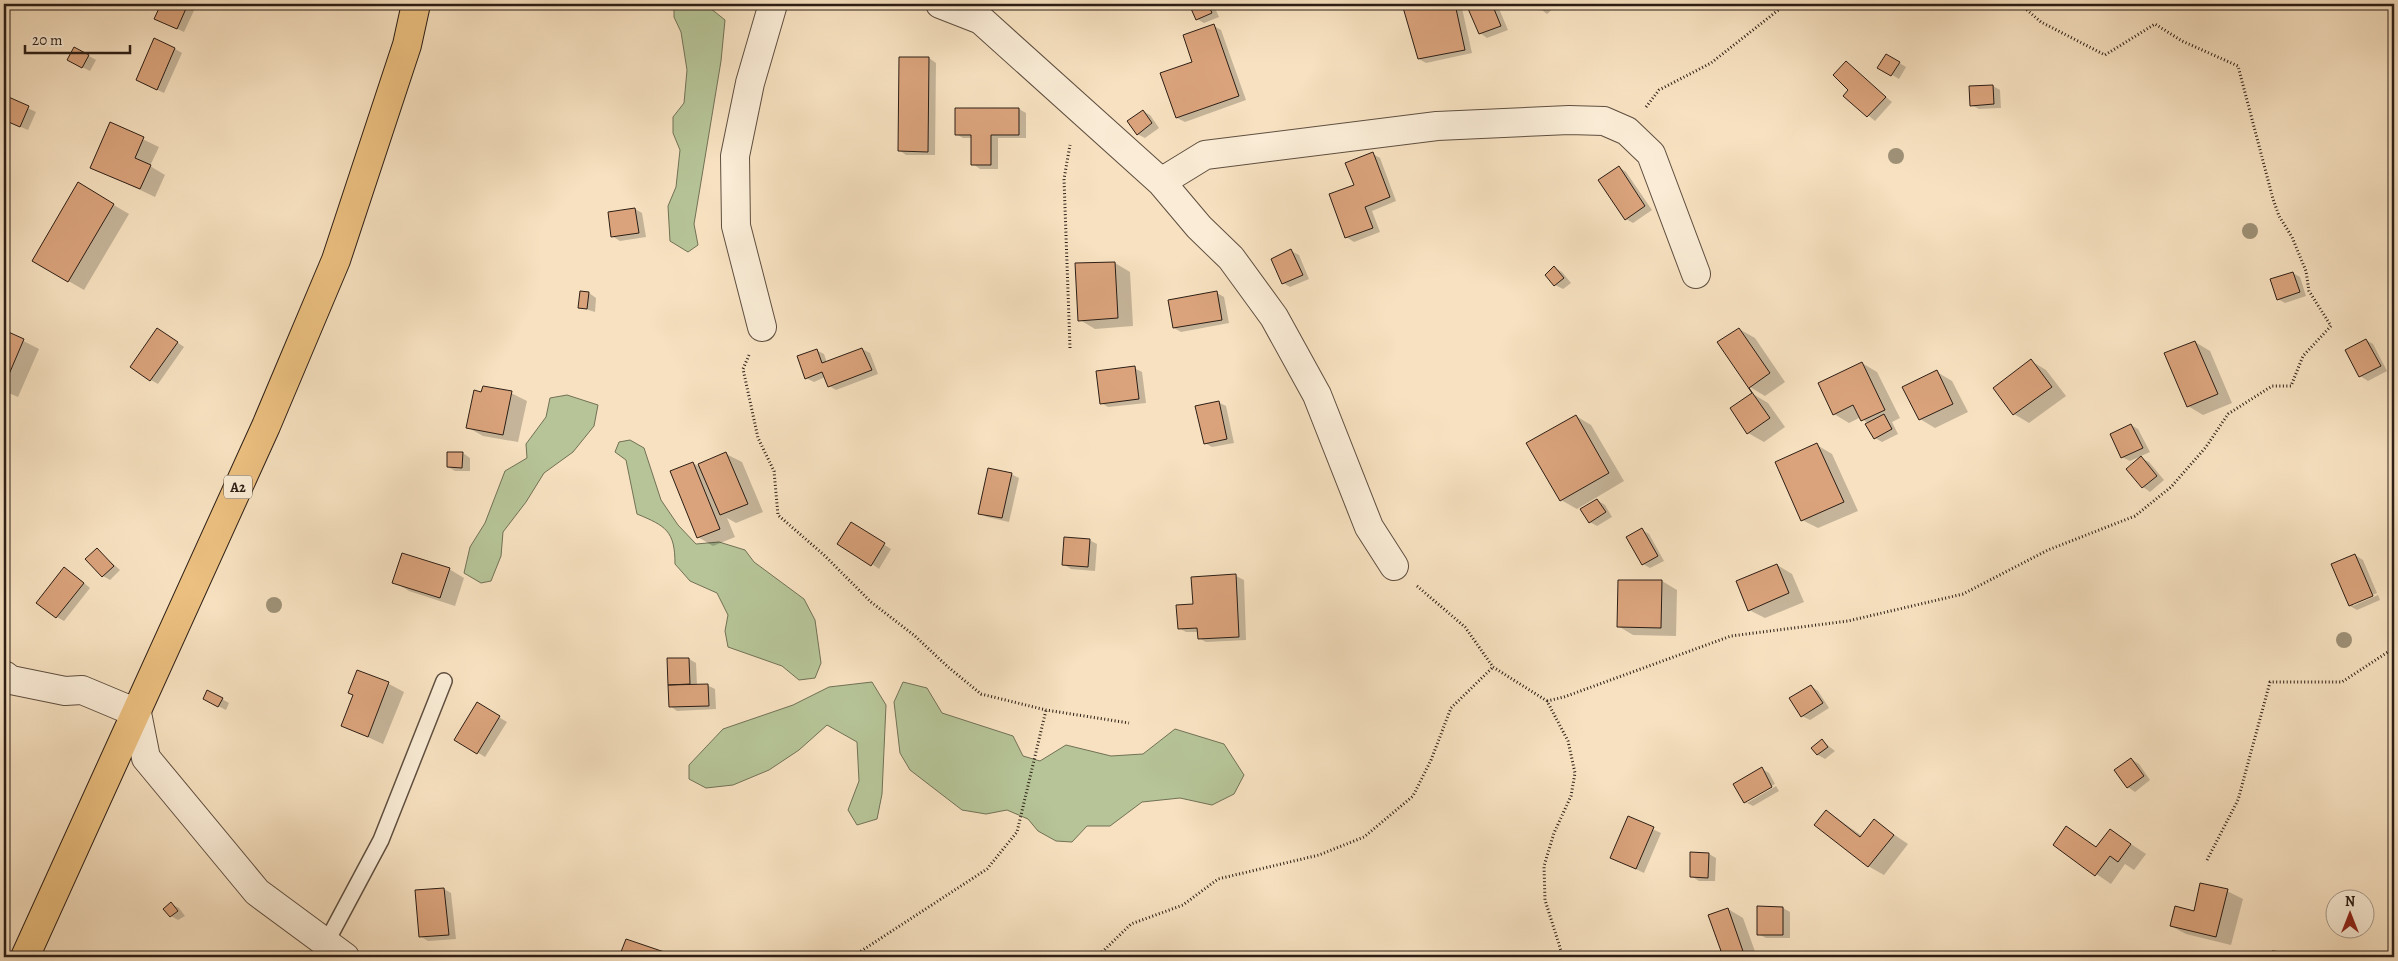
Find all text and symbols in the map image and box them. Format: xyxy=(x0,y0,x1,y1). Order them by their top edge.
scale bar xyxy=(25,22,130,54)
text: 20 m xyxy=(32,30,63,50)
road number: A2 xyxy=(224,476,252,498)
north arrow xyxy=(2326,888,2376,938)
text: N xyxy=(2345,892,2355,911)

